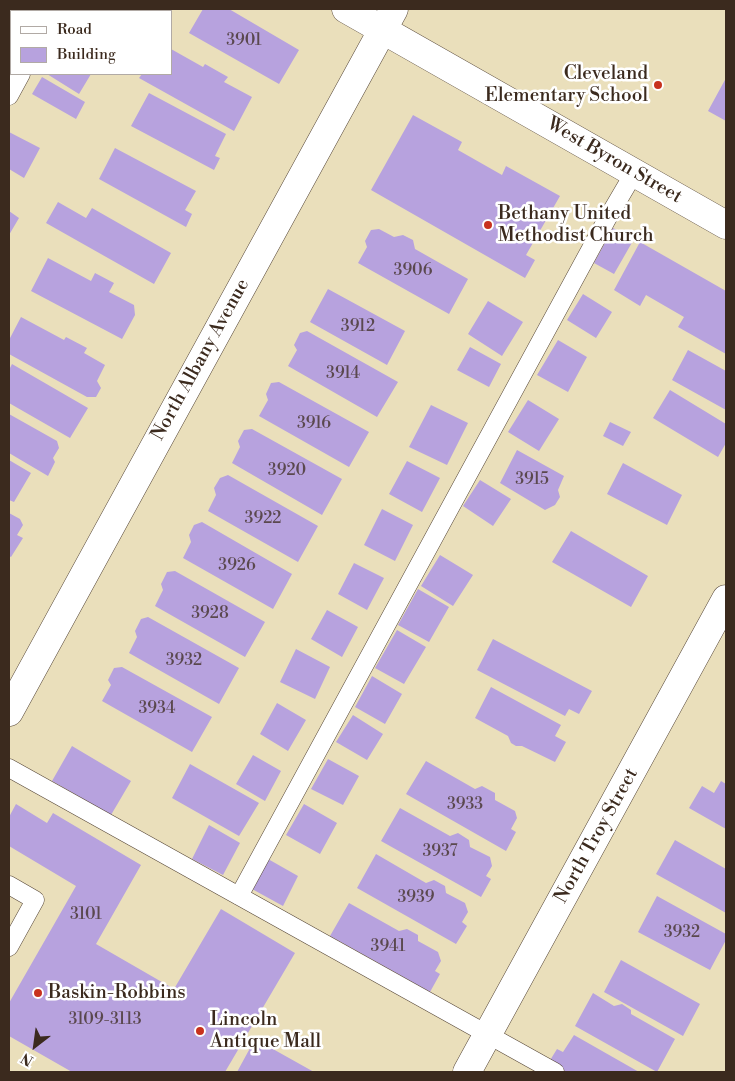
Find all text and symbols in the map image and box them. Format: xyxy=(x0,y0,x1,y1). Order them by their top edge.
legend xyxy=(10,10,172,75)
text: Road xyxy=(57,20,92,39)
house number: 3901 xyxy=(226,31,262,51)
text: Building xyxy=(57,45,116,64)
place label: Cleveland Elementary School xyxy=(485,63,648,107)
marker: Cleveland Elementary School xyxy=(652,79,664,91)
street label: West Byron Street xyxy=(542,113,686,209)
place label: Bethany United Methodist Church xyxy=(498,203,653,247)
marker: Bethany United Methodist Church xyxy=(482,219,494,231)
house number: 3906 xyxy=(394,261,432,281)
street label: North Albany Avenue xyxy=(147,275,255,445)
house number: 3912 xyxy=(341,317,375,337)
house number: 3914 xyxy=(326,364,360,384)
house number: 3916 xyxy=(297,414,331,434)
house number: 3920 xyxy=(268,461,306,481)
house number: 3915 xyxy=(515,470,549,490)
house number: 3922 xyxy=(245,509,281,529)
house number: 3926 xyxy=(218,556,256,576)
house number: 3928 xyxy=(191,604,229,624)
house number: 3932 xyxy=(166,651,202,671)
house number: 3934 xyxy=(138,699,176,719)
street label: North Troy Street xyxy=(550,764,644,908)
house number: 3933 xyxy=(447,795,483,815)
house number: 3937 xyxy=(422,842,458,862)
house number: 3939 xyxy=(397,888,435,908)
house number: 3101 xyxy=(70,905,102,925)
house number: 3932 xyxy=(664,923,700,943)
house number: 3941 xyxy=(371,937,405,957)
place label: Baskin-Robbins xyxy=(48,982,186,1004)
marker: Baskin-Robbins xyxy=(32,987,44,999)
place label: Lincoln Antique Mall xyxy=(210,1009,321,1053)
house number: 3109-3113 xyxy=(68,1010,142,1030)
north arrow xyxy=(10,1021,60,1071)
marker: Lincoln Antique Mall xyxy=(194,1025,206,1037)
text: N xyxy=(18,1048,37,1070)

